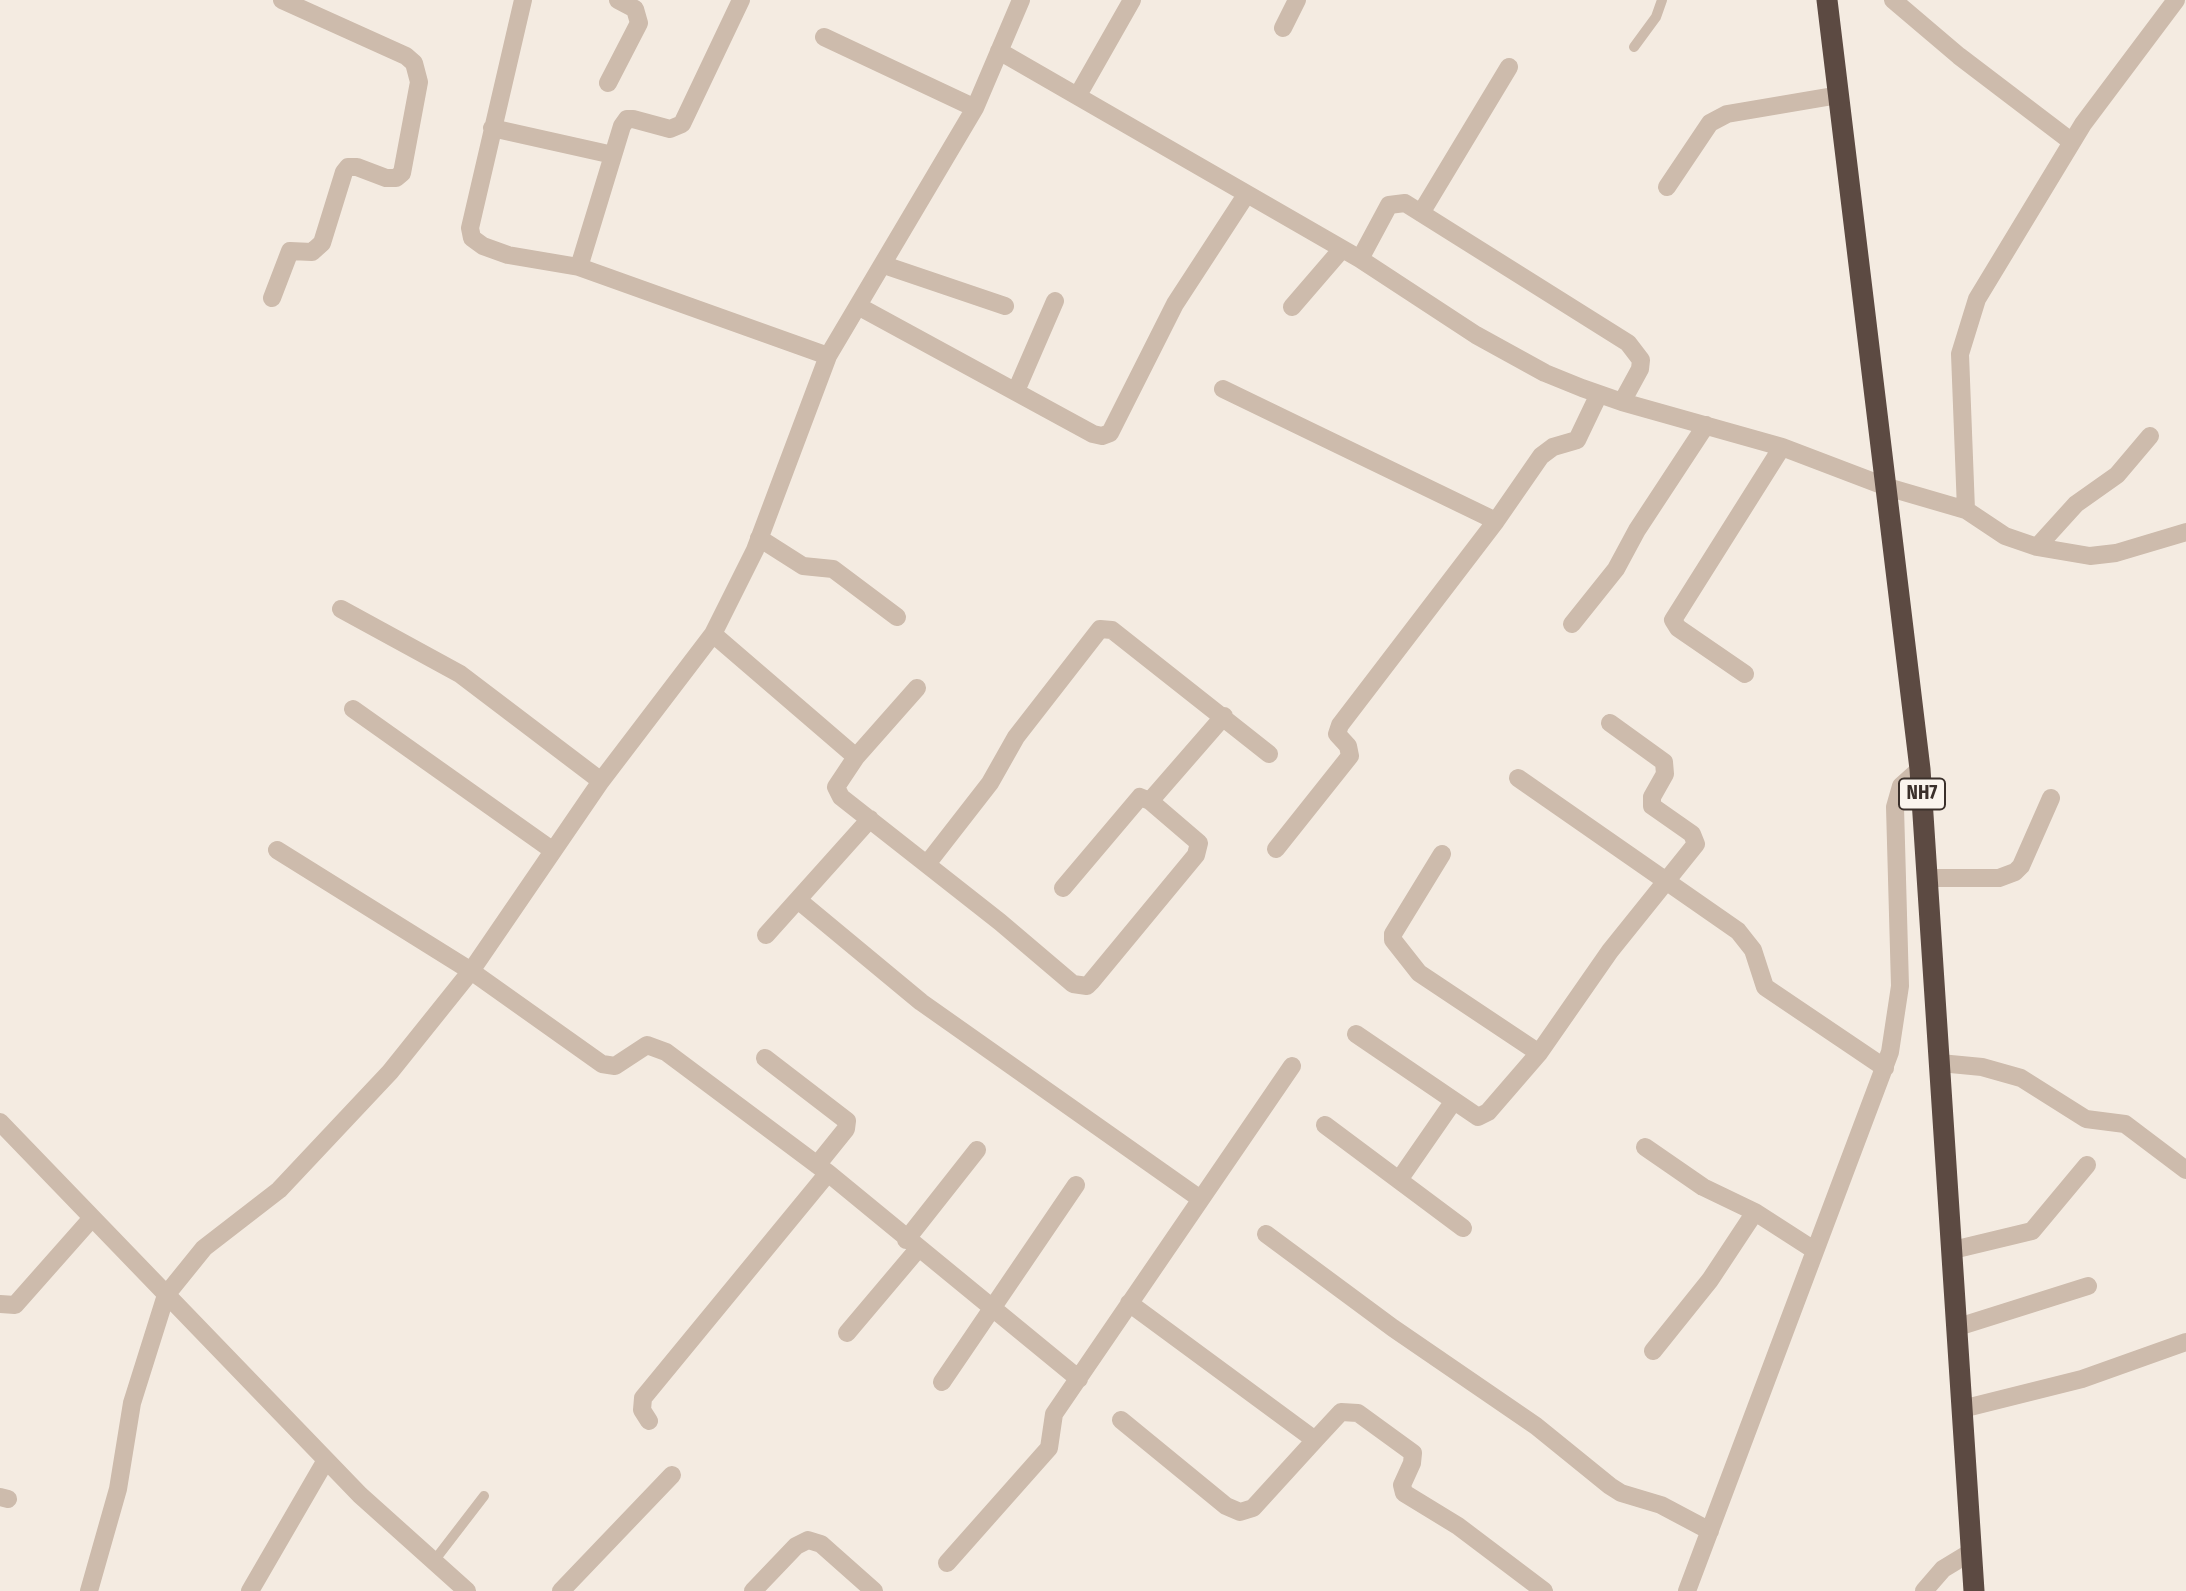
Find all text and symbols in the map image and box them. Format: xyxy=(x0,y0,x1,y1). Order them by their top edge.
road number: NH7 xyxy=(1899,778,1945,810)

